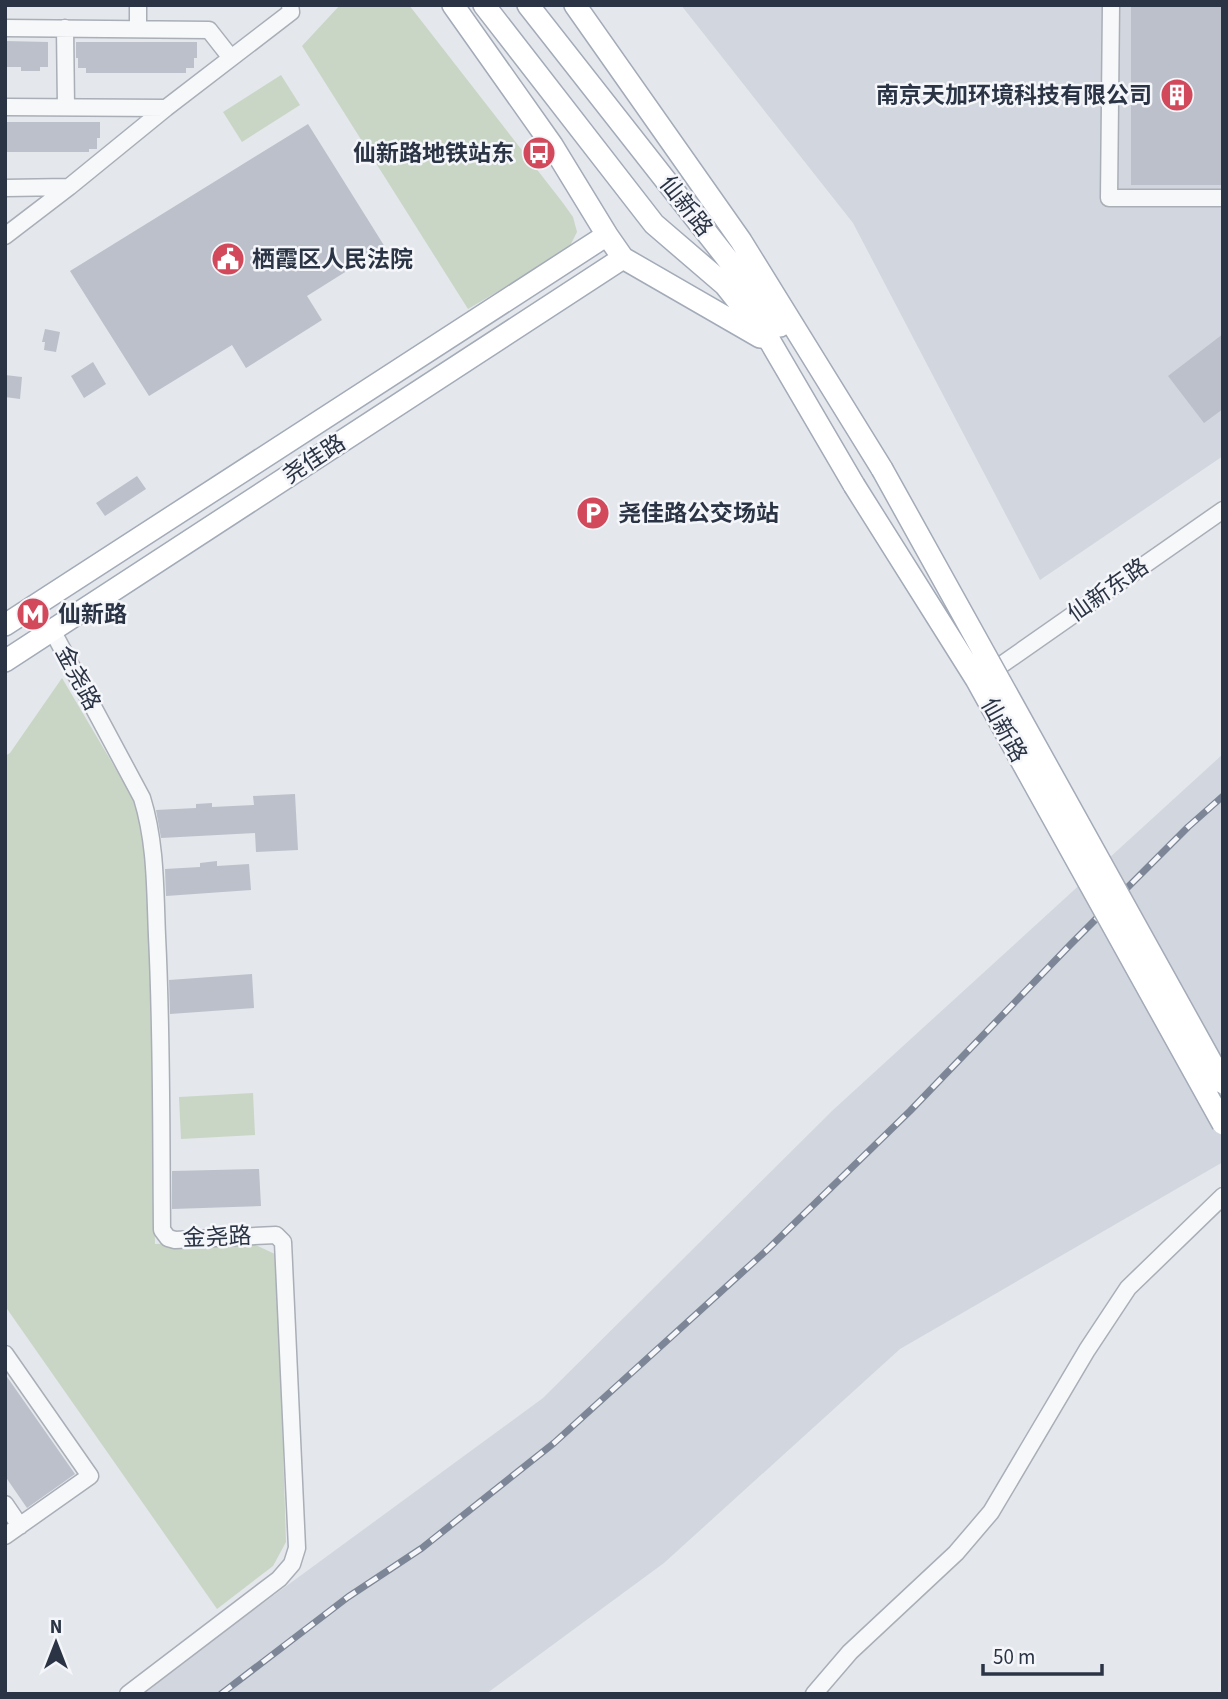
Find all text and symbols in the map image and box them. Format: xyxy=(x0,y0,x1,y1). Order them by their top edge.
building icon: 南京天加环境科技有限公司 xyxy=(1158,76,1196,114)
place label: 南京天加环境科技有限公司 xyxy=(876,79,1152,112)
bus stop icon: 仙新路地铁站东 xyxy=(520,134,558,172)
place label: 仙新路地铁站东 xyxy=(353,137,514,170)
street label: 仙新路 xyxy=(652,169,720,243)
public building icon: 栖霞区人民法院 xyxy=(209,240,247,278)
place label: 栖霞区人民法院 xyxy=(252,243,413,276)
street label: 尧佳路 xyxy=(276,426,352,492)
parking icon: 尧佳路公交场站 xyxy=(574,494,612,532)
place label: 尧佳路公交场站 xyxy=(618,497,779,530)
street label: 仙新东路 xyxy=(1061,550,1155,630)
metro station icon: 仙新路 xyxy=(14,595,52,633)
place label: 仙新路 xyxy=(58,598,127,631)
street label: 金尧路 xyxy=(47,640,109,716)
street label: 仙新路 xyxy=(973,692,1035,768)
street label: 金尧路 xyxy=(182,1219,252,1255)
north arrow xyxy=(21,1608,91,1678)
text: N xyxy=(50,1614,62,1641)
scale bar xyxy=(983,1632,1102,1676)
text: 50 m xyxy=(993,1642,1035,1672)

